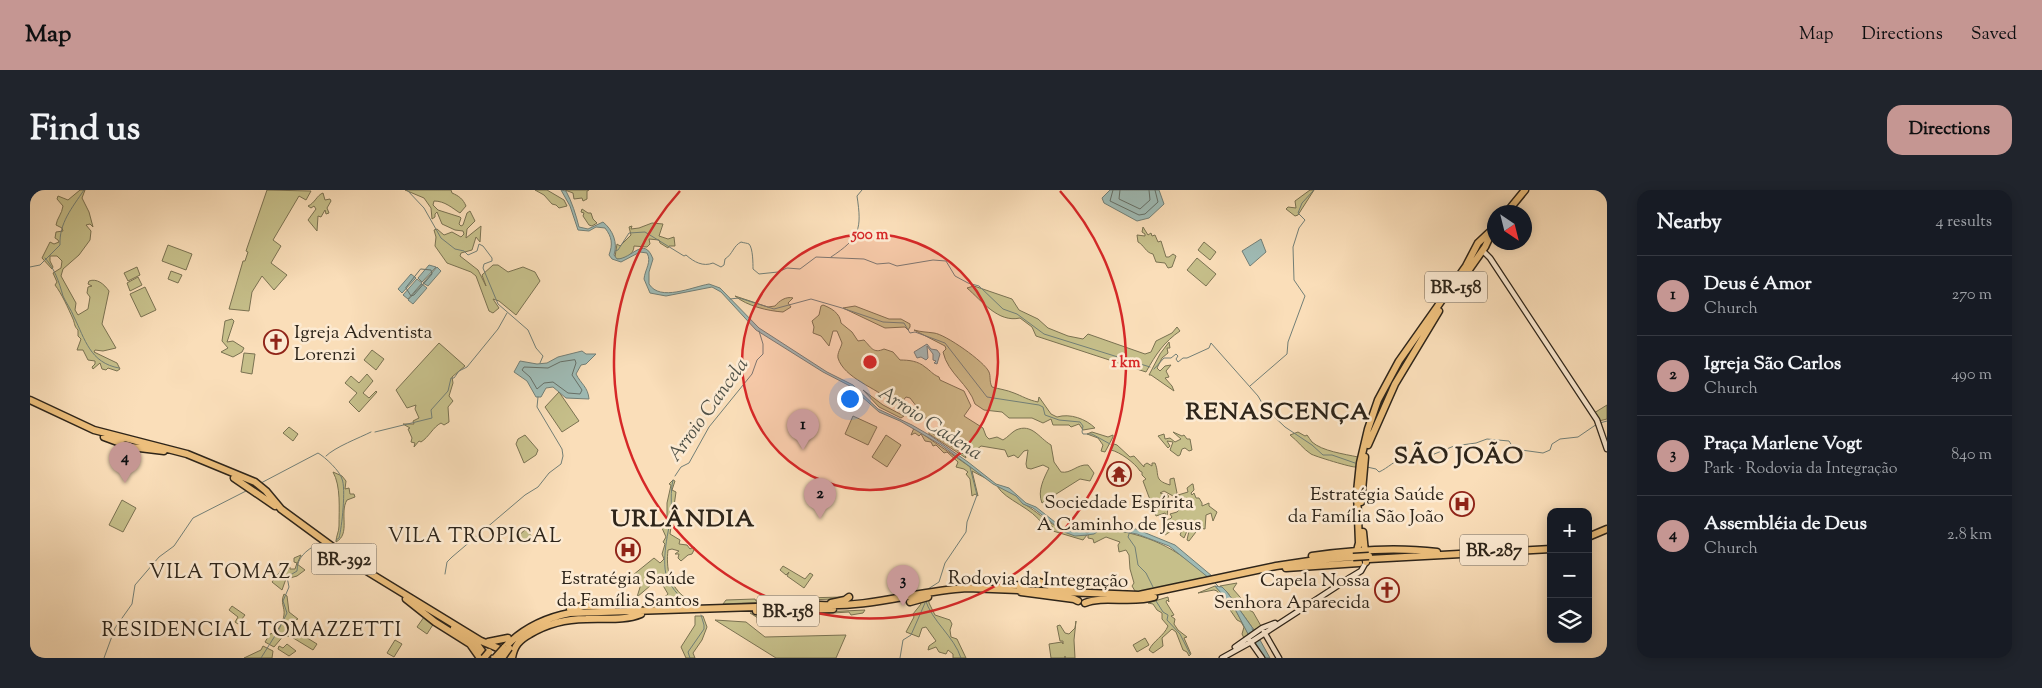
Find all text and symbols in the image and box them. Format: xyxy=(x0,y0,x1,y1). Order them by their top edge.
text: Map xyxy=(25,18,71,52)
text: Map xyxy=(1799,22,1834,48)
text: Directions xyxy=(1862,22,1943,48)
text: Saved xyxy=(1971,22,2017,48)
text: Find us xyxy=(30,105,140,156)
button: Directions xyxy=(1887,105,2012,155)
north arrow xyxy=(1487,205,1532,250)
text: Nearby xyxy=(1657,208,1722,238)
text: 4 results xyxy=(1936,211,1992,234)
text: 500 m xyxy=(851,225,889,246)
road number: BR-158 xyxy=(1425,271,1487,302)
text: Deus é Amor xyxy=(1704,271,1812,298)
text: 1 xyxy=(1670,284,1676,307)
text: 270 m xyxy=(1952,284,1992,307)
text: Church xyxy=(1704,298,1758,321)
place label: Igreja Adventista Lorenzi xyxy=(294,320,433,369)
church icon: Igreja Adventista Lorenzi xyxy=(263,329,289,355)
text: Igreja São Carlos xyxy=(1704,351,1841,378)
water label: Arroio Cancela xyxy=(661,352,757,468)
centre of rings xyxy=(861,353,879,371)
text: 1 km xyxy=(1112,353,1141,374)
text: 2 xyxy=(1669,364,1677,387)
text: 490 m xyxy=(1951,364,1992,387)
text: Church xyxy=(1704,378,1758,401)
water label: Arroio Cadena xyxy=(872,380,987,469)
your location xyxy=(837,386,863,412)
district label: RENASCENÇA xyxy=(1186,396,1370,430)
pin: 1 xyxy=(787,409,819,450)
text: Praça Marlene Vogt xyxy=(1704,431,1862,458)
district label: SÃO JOÃO xyxy=(1394,440,1524,474)
pin: 4 xyxy=(109,442,141,483)
text: 3 xyxy=(1670,444,1676,467)
text: 840 m xyxy=(1951,444,1992,467)
text: Park · Rodovia da Integração xyxy=(1704,458,1897,481)
temple icon: Sociedade Espírita A Caminho de Jesus xyxy=(1106,461,1132,487)
pin: 2 xyxy=(804,478,836,519)
place label: Estratégia Saúde da Família São João xyxy=(1288,482,1444,531)
place label: Sociedade Espírita A Caminho de Jesus xyxy=(1037,490,1201,539)
hospital icon: Estratégia Saúde da Família São João xyxy=(1449,491,1475,517)
district label: URLÂNDIA xyxy=(611,503,755,537)
map controls xyxy=(1547,508,1592,643)
button: + xyxy=(1547,508,1592,553)
text: Assembléia de Deus xyxy=(1704,511,1867,538)
district label: VILA TROPICAL xyxy=(388,523,562,552)
text: 4 xyxy=(1669,524,1677,547)
text: 2.8 km xyxy=(1947,524,1992,547)
road number: BR-287 xyxy=(1460,534,1528,566)
hospital icon: Estratégia Saúde da Família Santos xyxy=(615,537,641,563)
text: Church xyxy=(1704,538,1758,561)
road number: BR-392 xyxy=(312,544,376,574)
button: − xyxy=(1547,553,1592,598)
district label: VILA TOMAZ xyxy=(149,559,291,588)
pin: 3 xyxy=(887,565,919,606)
street label: Rodovia da Integração xyxy=(947,565,1128,596)
place label: Estratégia Saúde da Família Santos xyxy=(557,566,699,615)
place label: Capela Nossa Senhora Aparecida xyxy=(1214,568,1370,617)
church icon: Capela Nossa Senhora Aparecida xyxy=(1374,577,1400,603)
road number: BR-158 xyxy=(757,596,819,626)
button: layers xyxy=(1547,598,1592,643)
district label: RESIDENCIAL TOMAZZETTI xyxy=(102,617,402,646)

